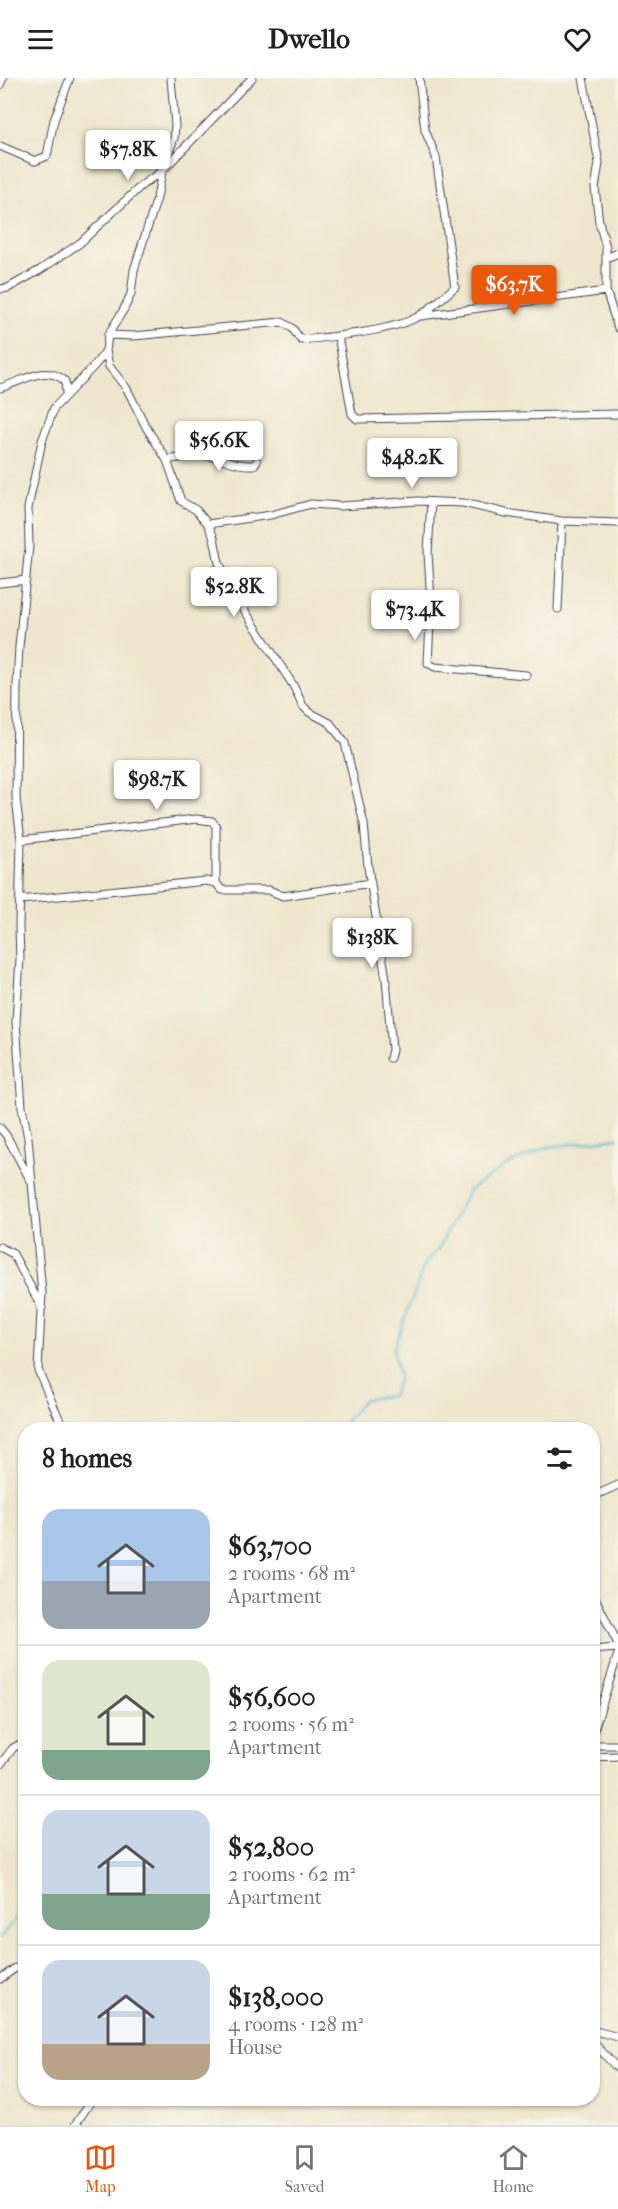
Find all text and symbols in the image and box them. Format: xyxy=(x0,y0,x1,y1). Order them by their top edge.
icon: menu xyxy=(24,23,57,56)
text: Dwello xyxy=(268,23,350,55)
icon: heart xyxy=(561,23,594,56)
pin: $57.8K xyxy=(79,130,177,181)
text: $57.8K xyxy=(99,138,157,161)
pin: $63.7K xyxy=(465,265,563,316)
text: $63.7K xyxy=(486,273,542,296)
pin: $56.6K xyxy=(170,421,268,472)
text: $56.6K xyxy=(189,429,249,452)
pin: $48.2K xyxy=(363,438,461,489)
text: $48.2K xyxy=(381,446,443,469)
pin: $52.8K xyxy=(185,567,283,618)
text: $52.8K xyxy=(205,575,263,598)
pin: $73.4K xyxy=(366,590,464,641)
text: $73.4K xyxy=(385,598,445,621)
pin: $98.7K xyxy=(108,760,206,811)
text: $98.7K xyxy=(128,768,186,791)
pin: $138K xyxy=(330,918,414,969)
text: $138K xyxy=(347,926,397,949)
icon: filters xyxy=(543,1442,576,1475)
text: 8 homes xyxy=(42,1443,132,1474)
text: $63,700 xyxy=(228,1531,312,1562)
icon: home xyxy=(90,1533,162,1605)
text: 2 rooms · 68 m² xyxy=(228,1562,355,1585)
text: Apartment xyxy=(228,1585,322,1608)
text: $56,600 xyxy=(228,1682,316,1713)
icon: home xyxy=(90,1684,162,1756)
text: 2 rooms · 56 m² xyxy=(228,1713,354,1736)
text: Apartment xyxy=(228,1736,322,1759)
text: $52,800 xyxy=(228,1832,314,1863)
icon: home xyxy=(90,1834,162,1906)
text: 2 rooms · 62 m² xyxy=(228,1863,355,1886)
text: Apartment xyxy=(228,1886,322,1909)
text: $138,000 xyxy=(228,1982,324,2013)
icon: home xyxy=(90,1984,162,2056)
text: 4 rooms · 128 m² xyxy=(228,2013,363,2036)
text: House xyxy=(228,2036,282,2059)
tab: Map xyxy=(84,2141,117,2196)
tab: Saved xyxy=(285,2141,325,2196)
tab: Home xyxy=(492,2141,534,2196)

